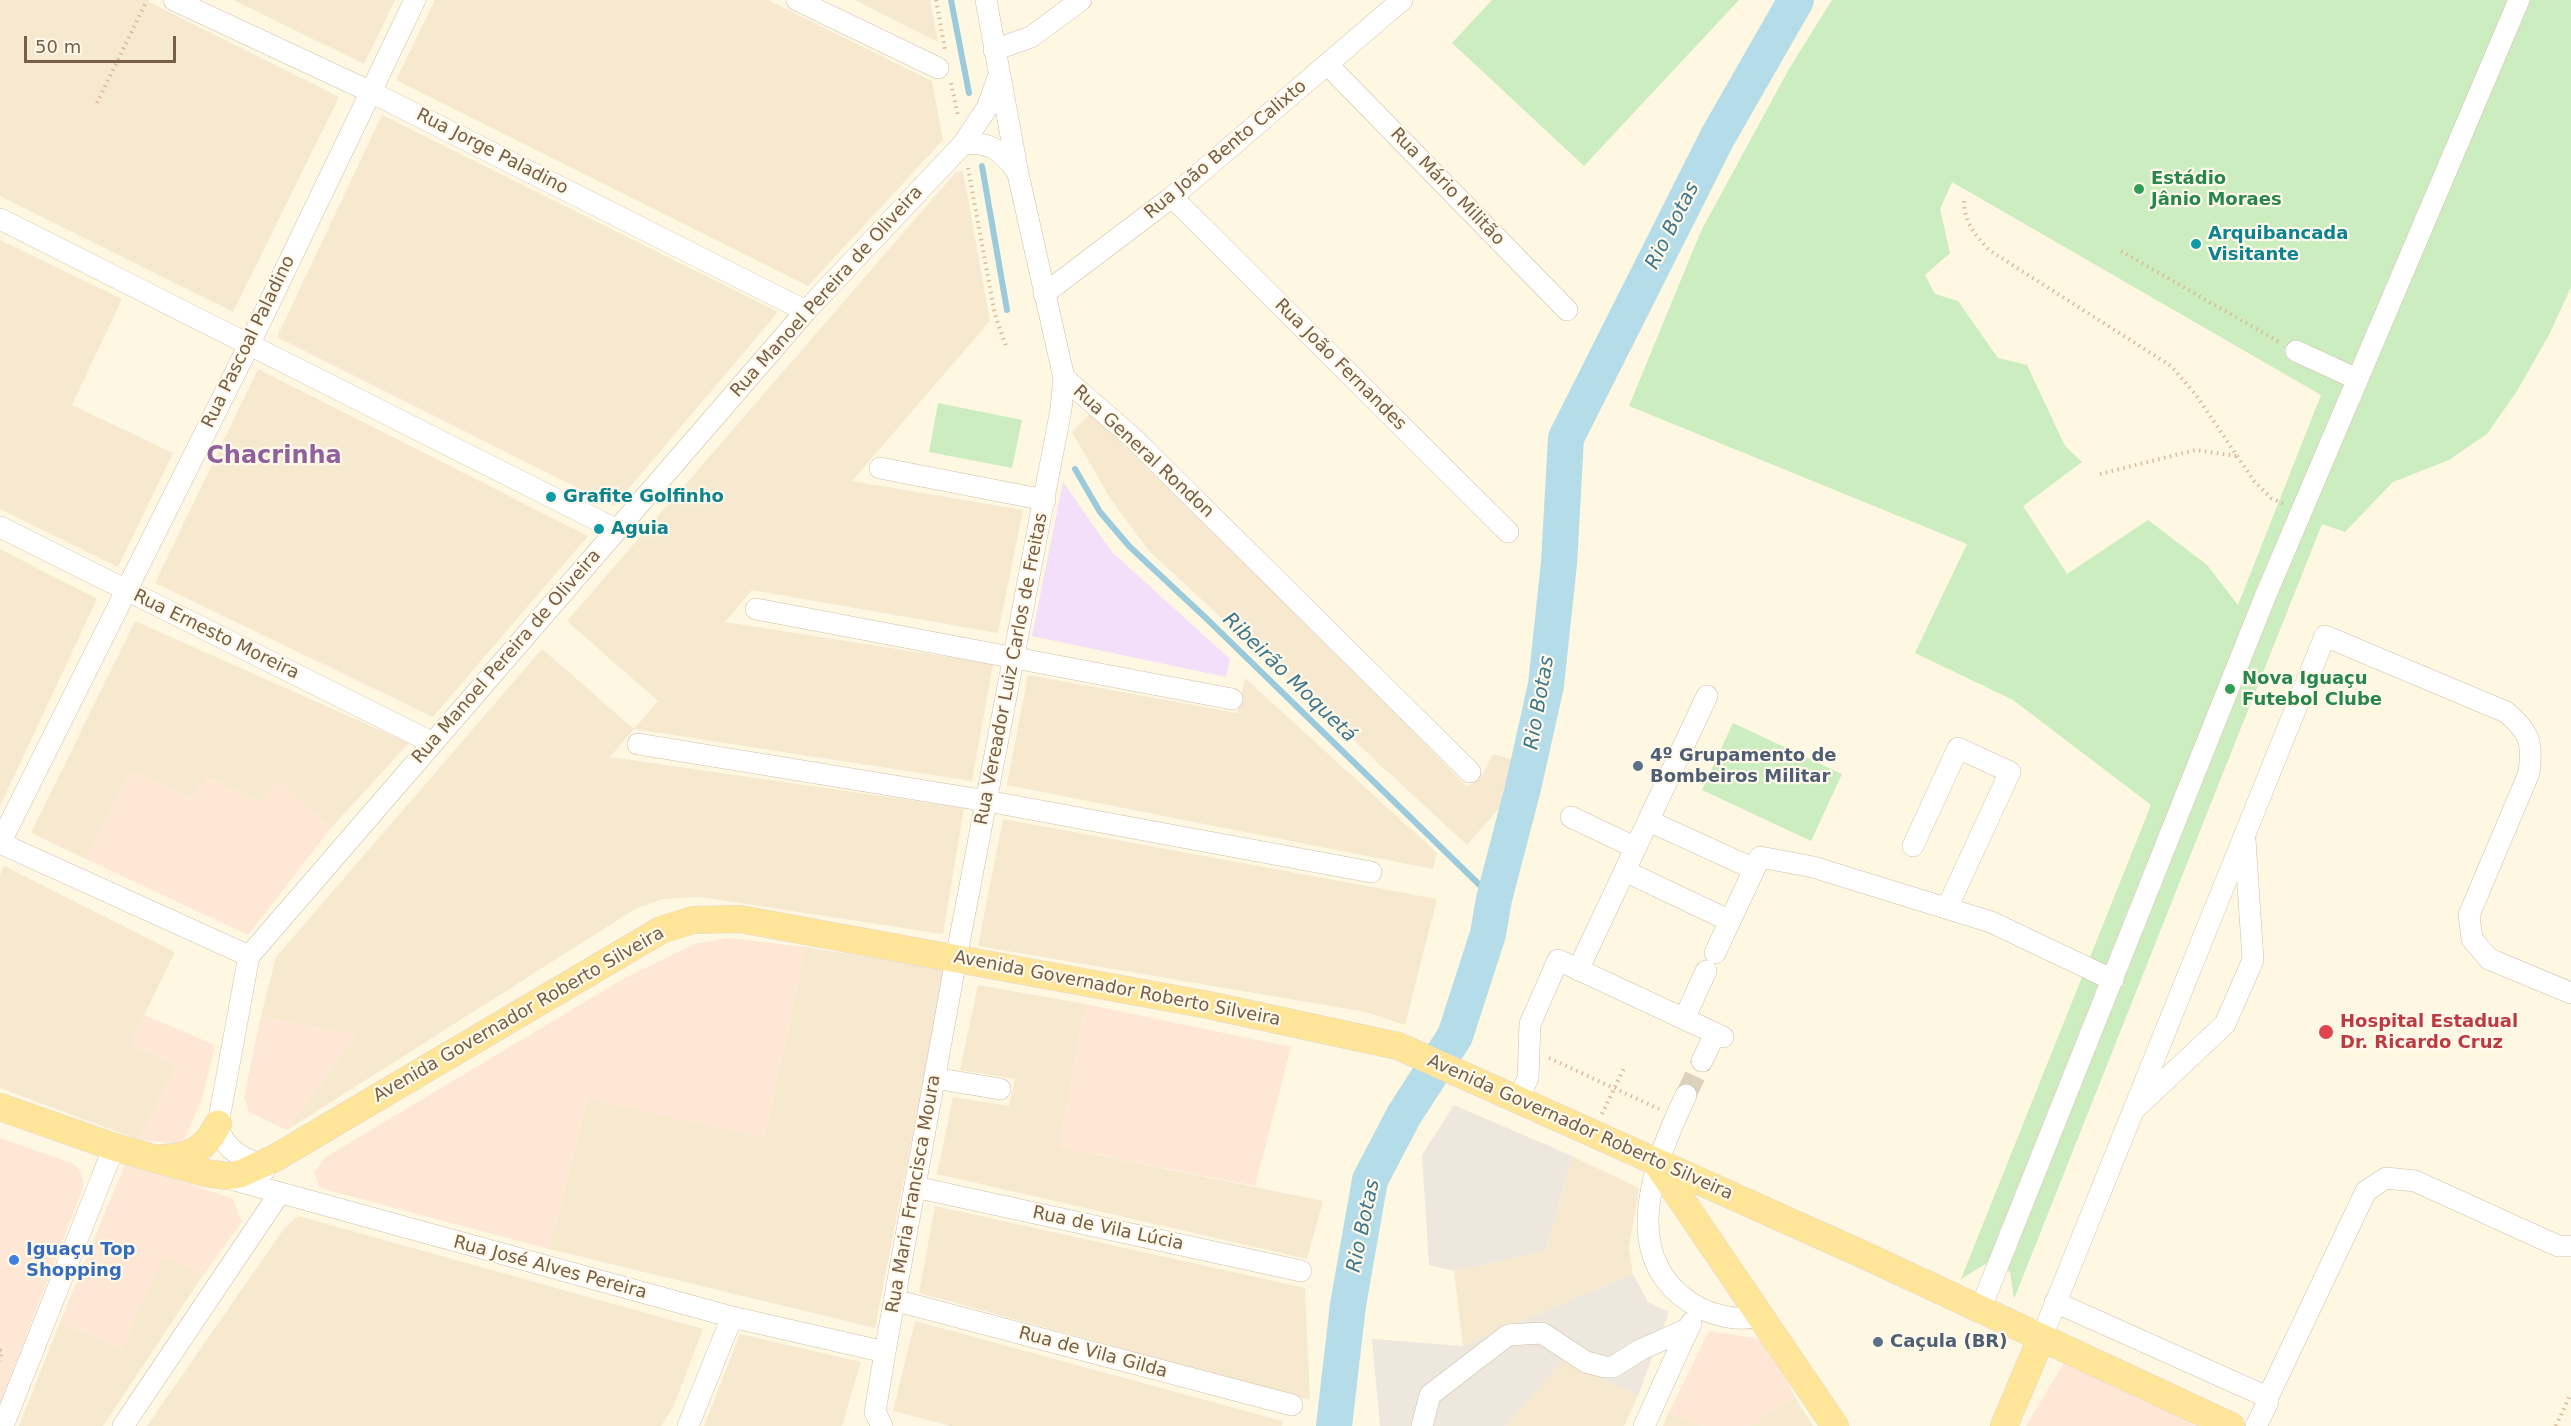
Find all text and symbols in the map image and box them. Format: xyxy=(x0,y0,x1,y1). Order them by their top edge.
scale bar xyxy=(27,24,178,62)
text: 50 m xyxy=(35,36,81,57)
street label: Rua João Bento Calixto xyxy=(1141,76,1311,224)
street label: Rua Jorge Paladino xyxy=(413,104,571,200)
street label: Rua Mário Militão xyxy=(1385,124,1509,250)
place label: Estádio Jânio Moraes xyxy=(2151,168,2282,210)
water label: Rio Botas xyxy=(1641,178,1705,274)
street label: Rua Manoel Pereira de Oliveira xyxy=(726,182,928,402)
marker: Estádio Jânio Moraes xyxy=(2132,182,2146,196)
place label: Arquibancada Visitante xyxy=(2208,223,2348,266)
marker: Arquibancada Visitante xyxy=(2189,237,2203,251)
street label: Rua Pascoal Paladino xyxy=(198,252,300,432)
street label: Rua João Fernandes xyxy=(1270,295,1410,435)
street label: Rua General Rondon xyxy=(1068,381,1218,523)
district label: Chacrinha xyxy=(206,443,342,471)
place label: Grafite Golfinho xyxy=(563,486,724,508)
marker: Grafite Golfinho xyxy=(544,490,558,504)
street label: Rua Vereador Luiz Carlos de Freitas xyxy=(971,511,1053,827)
place label: Aguia xyxy=(611,518,669,540)
marker: Aguia xyxy=(592,522,606,536)
street label: Rua Manoel Pereira de Oliveira xyxy=(408,545,606,769)
street label: Rua Ernesto Moreira xyxy=(129,585,303,685)
water label: Ribeirão Moquetá xyxy=(1217,608,1361,748)
water label: Rio Botas xyxy=(1520,654,1560,752)
place label: Nova Iguaçu Futebol Clube xyxy=(2242,668,2382,710)
marker: Nova Iguaçu Futebol Clube xyxy=(2223,682,2237,696)
place label: 4º Grupamento de Bombeiros Militar xyxy=(1650,745,1837,788)
marker: 4º Grupamento de Bombeiros Militar xyxy=(1631,759,1645,773)
street label: Avenida Governador Roberto Silveira xyxy=(370,923,668,1107)
street label: Avenida Governador Roberto Silveira xyxy=(952,947,1282,1031)
place label: Hospital Estadual Dr. Ricardo Cruz xyxy=(2340,1011,2518,1054)
marker: Hospital Estadual Dr. Ricardo Cruz xyxy=(2317,1023,2335,1041)
street label: Avenida Governador Roberto Silveira xyxy=(1424,1051,1736,1205)
street label: Rua Maria Francisca Moura xyxy=(882,1073,946,1315)
water label: Rio Botas xyxy=(1342,1177,1386,1275)
street label: Rua de Vila Lúcia xyxy=(1031,1202,1185,1256)
street label: Rua José Alves Pereira xyxy=(451,1232,649,1304)
place label: Iguaçu Top Shopping xyxy=(26,1239,135,1282)
marker: Iguaçu Top Shopping xyxy=(7,1253,21,1267)
street label: Rua de Vila Gilda xyxy=(1016,1323,1170,1383)
place label: Caçula (BR) xyxy=(1890,1331,2007,1353)
marker: Caçula (BR) xyxy=(1871,1335,1885,1349)

